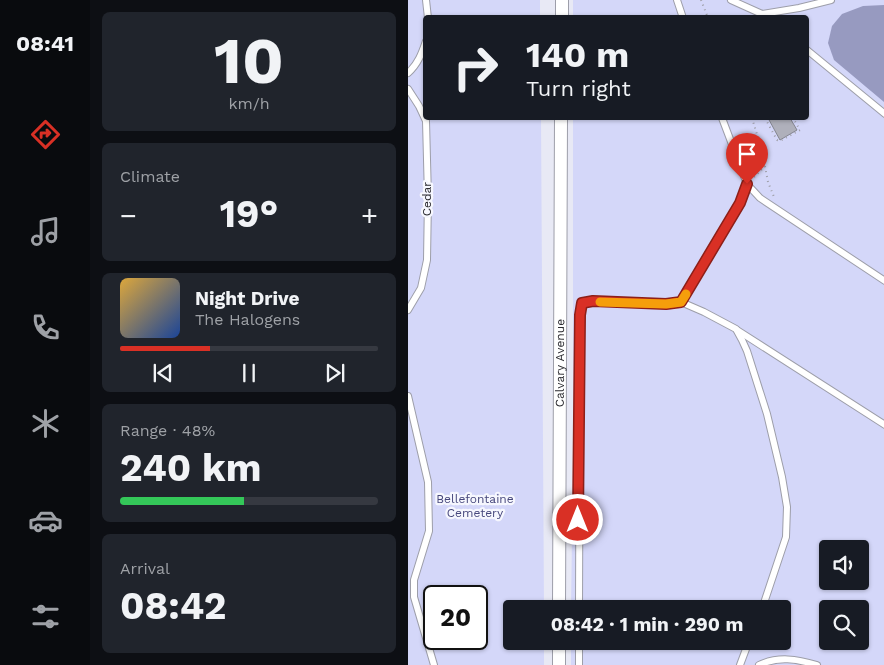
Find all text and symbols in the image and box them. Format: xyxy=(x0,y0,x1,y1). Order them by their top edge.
text: 10 xyxy=(214,23,284,99)
text: 08:41 xyxy=(16,31,74,56)
text: 140 m xyxy=(526,34,629,76)
icon: right xyxy=(443,35,508,100)
text: Turn right xyxy=(526,76,631,101)
text: km/h xyxy=(228,94,270,113)
icon: directions xyxy=(28,117,63,152)
pin xyxy=(726,133,768,184)
icon: arrive xyxy=(733,140,761,168)
text: Climate xyxy=(120,167,180,186)
street label: Cedar xyxy=(420,182,434,216)
text: 19° xyxy=(220,192,278,236)
text: − xyxy=(120,199,137,232)
text: + xyxy=(361,199,378,232)
icon: music xyxy=(28,214,63,249)
text: Night Drive xyxy=(195,287,300,310)
icon: phone xyxy=(28,310,63,345)
text: The Halogens xyxy=(195,310,300,329)
street label: Calvary Avenue xyxy=(553,319,567,407)
icon: previous xyxy=(149,359,177,387)
icon: pause xyxy=(235,359,263,387)
icon: next xyxy=(321,359,349,387)
icon: climate xyxy=(28,406,63,441)
text: Range · 48% xyxy=(120,421,215,440)
text: 240 km xyxy=(120,446,261,490)
park label: Bellefontaine Cemetery xyxy=(436,492,514,520)
position arrow xyxy=(551,493,603,545)
icon: car xyxy=(28,503,63,538)
map controls xyxy=(819,540,869,650)
button: sound xyxy=(819,540,869,590)
text: Arrival xyxy=(120,559,170,578)
text: 08:42 xyxy=(120,584,227,628)
speed limit sign: 20 xyxy=(423,585,488,650)
icon: filters xyxy=(28,599,63,634)
button: search xyxy=(819,600,869,650)
text: 08:42 · 1 min · 290 m xyxy=(551,613,743,636)

